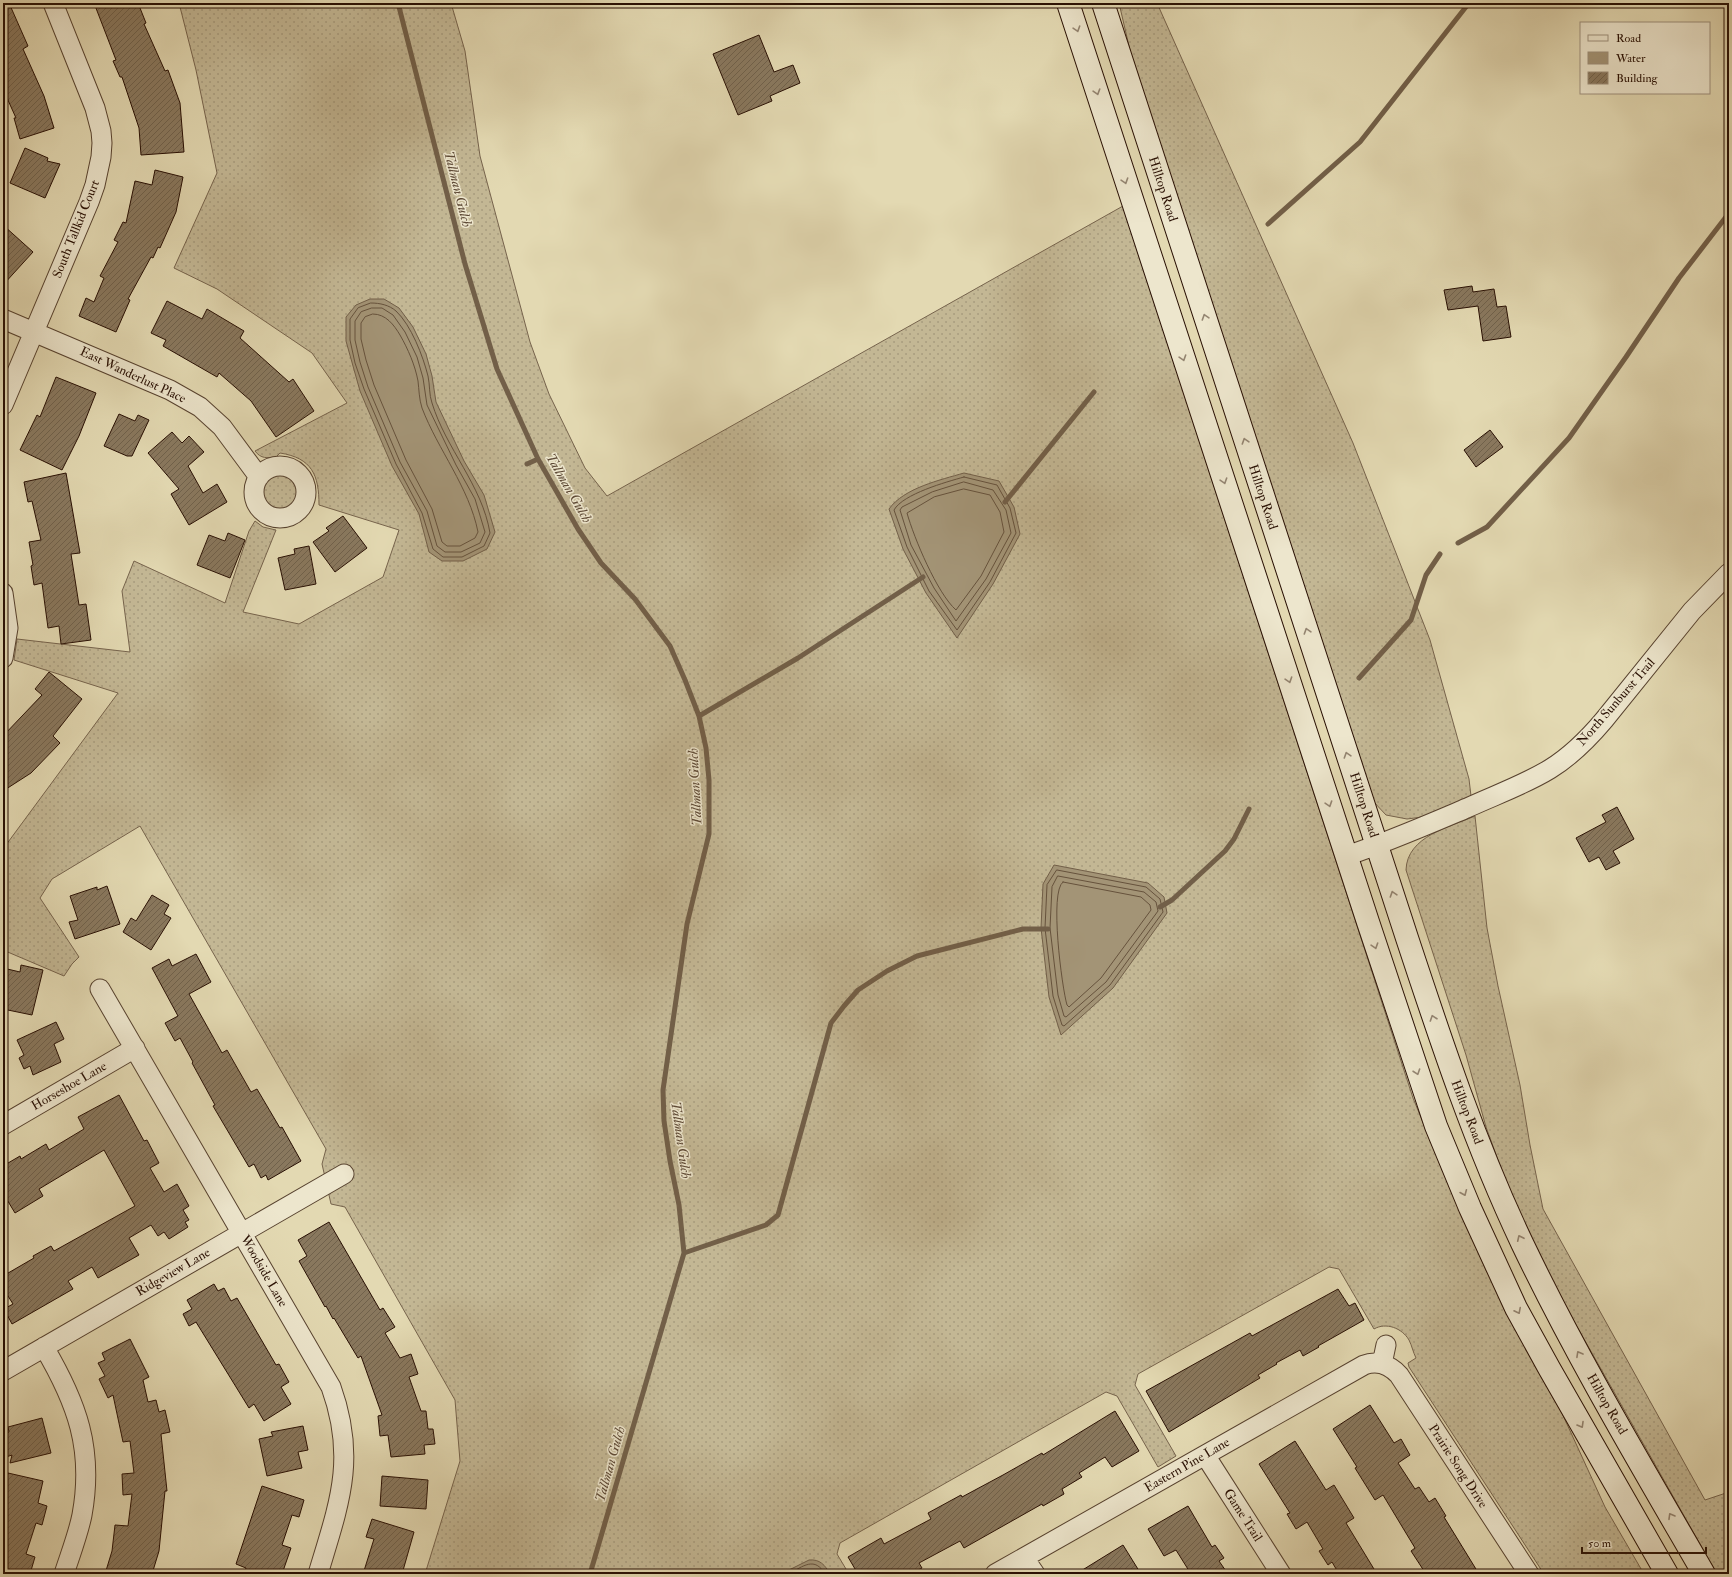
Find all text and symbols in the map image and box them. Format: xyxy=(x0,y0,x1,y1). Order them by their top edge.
legend xyxy=(1580,22,1710,94)
one-way arrow xyxy=(1072,25,1081,32)
text: Road xyxy=(1616,31,1641,46)
text: Water xyxy=(1615,51,1646,66)
text: Building xyxy=(1616,71,1659,86)
one-way arrow xyxy=(1092,89,1101,96)
water label: Tallman Gulch xyxy=(440,149,476,229)
street label: Hilltop Road xyxy=(1144,154,1181,224)
one-way arrow xyxy=(1121,177,1129,184)
street label: South Tallkid Court xyxy=(49,178,103,280)
one-way arrow xyxy=(1201,314,1210,321)
street label: East Wanderlust Place xyxy=(77,343,189,407)
one-way arrow xyxy=(1178,354,1187,361)
one-way arrow xyxy=(1241,438,1250,445)
water label: Tallman Gulch xyxy=(542,450,596,526)
street label: Hilltop Road xyxy=(1244,462,1281,532)
one-way arrow xyxy=(1219,478,1227,485)
one-way arrow xyxy=(1303,628,1312,635)
street label: North Sunburst Trail xyxy=(1573,654,1659,749)
one-way arrow xyxy=(1284,677,1293,684)
water label: Tallman Gulch xyxy=(684,748,706,826)
one-way arrow xyxy=(1344,752,1352,759)
street label: Hilltop Road xyxy=(1345,770,1382,840)
one-way arrow xyxy=(1325,800,1333,807)
one-way arrow xyxy=(1389,891,1398,898)
one-way arrow xyxy=(1371,942,1379,949)
one-way arrow xyxy=(1430,1014,1438,1021)
street label: Horseshoe Lane xyxy=(29,1058,110,1114)
one-way arrow xyxy=(1412,1068,1421,1075)
street label: Hilltop Road xyxy=(1446,1078,1487,1147)
water label: Tallman Gulch xyxy=(667,1100,695,1180)
one-way arrow xyxy=(1459,1190,1467,1197)
street label: Woodside Lane xyxy=(236,1231,291,1310)
one-way arrow xyxy=(1517,1235,1525,1243)
street label: Ridgeview Lane xyxy=(133,1244,213,1300)
one-way arrow xyxy=(1514,1307,1521,1314)
one-way arrow xyxy=(1577,1351,1584,1358)
street label: Hilltop Road xyxy=(1582,1371,1631,1438)
street label: Prairie Song Drive xyxy=(1425,1421,1491,1511)
one-way arrow xyxy=(1577,1421,1584,1428)
water label: Tallman Gulch xyxy=(591,1424,629,1504)
street label: Eastern Pine Lane xyxy=(1141,1434,1233,1496)
street label: Game Trail xyxy=(1220,1486,1266,1545)
one-way arrow xyxy=(1668,1513,1675,1520)
scale bar xyxy=(1582,1529,1706,1555)
text: 50 m xyxy=(1588,1536,1612,1551)

